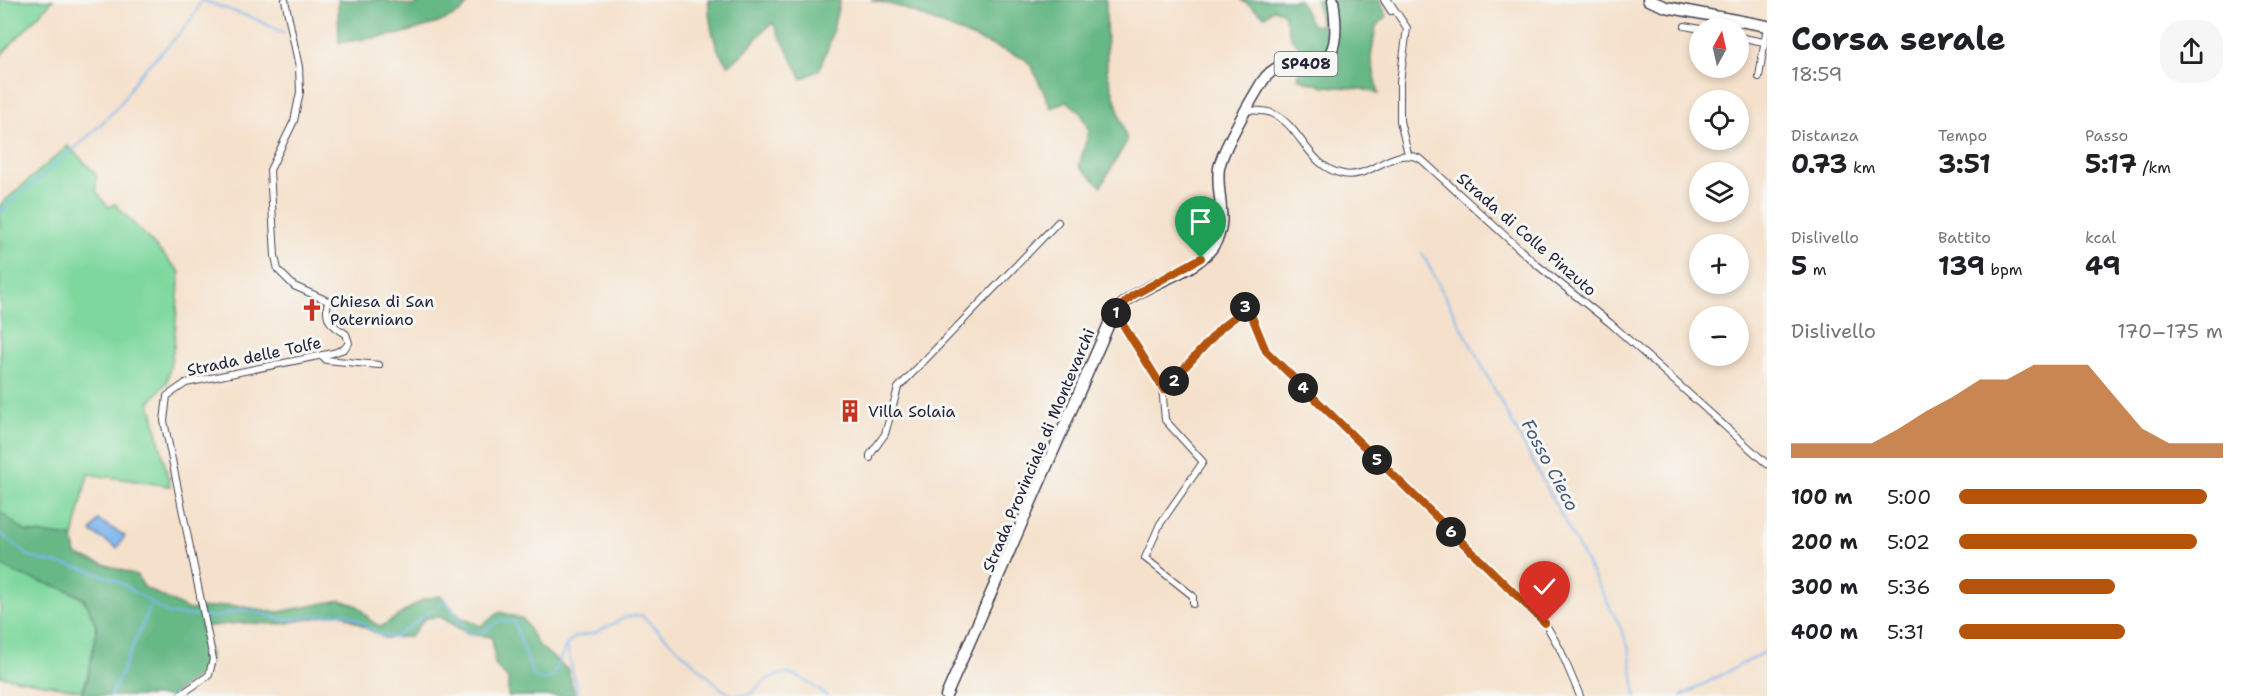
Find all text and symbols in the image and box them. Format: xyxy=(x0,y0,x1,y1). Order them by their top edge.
text: Corsa serale xyxy=(1791,16,2006,61)
north arrow xyxy=(1689,18,1749,78)
map controls xyxy=(1689,18,1749,366)
button: share xyxy=(2160,20,2223,83)
road number: SP408 xyxy=(1274,52,1338,76)
text: 18:59 xyxy=(1791,61,1843,87)
button: locate xyxy=(1689,90,1749,150)
text: Distanza xyxy=(1791,125,1859,146)
text: Tempo xyxy=(1938,125,1987,146)
text: Passo xyxy=(2085,125,2128,146)
text: 0.73 xyxy=(1791,146,1848,181)
text: 3:51 xyxy=(1938,146,1991,181)
text: 5:17 xyxy=(2085,146,2137,181)
text: km xyxy=(1848,157,1876,178)
text: /km xyxy=(2137,157,2171,178)
button: layers xyxy=(1689,162,1749,222)
street label: Strada di Colle Pinzuto xyxy=(1453,168,1601,301)
pin xyxy=(1175,196,1226,258)
icon: arrive xyxy=(1184,205,1217,238)
text: Dislivello xyxy=(1791,227,1859,248)
text: Battito xyxy=(1938,227,1991,248)
text: kcal xyxy=(2085,227,2116,248)
button: + xyxy=(1689,234,1749,294)
text: 5 xyxy=(1791,248,1807,283)
text: 139 xyxy=(1938,248,1985,283)
text: 49 xyxy=(2085,248,2121,283)
text: m xyxy=(1807,259,1827,280)
text: bpm xyxy=(1985,259,2023,280)
place label: Chiesa di San Paterniano xyxy=(330,291,434,330)
pin: 3 xyxy=(1230,292,1260,322)
text: 3 xyxy=(1239,296,1251,317)
church icon: Chiesa di San Paterniano xyxy=(299,297,325,323)
pin: 1 xyxy=(1101,298,1131,328)
text: 1 xyxy=(1112,302,1120,323)
button: − xyxy=(1689,306,1749,366)
text: Dislivello xyxy=(1791,318,1876,344)
text: 170–175 m xyxy=(2117,318,2223,344)
street label: Strada Provinciale di Montevarchi xyxy=(977,325,1099,575)
street label: Strada delle Tolfe xyxy=(185,332,323,381)
pin: 2 xyxy=(1159,366,1189,396)
text: 2 xyxy=(1168,370,1180,391)
pin: 4 xyxy=(1288,373,1318,403)
text: 4 xyxy=(1297,377,1309,398)
building icon: Villa Solaia xyxy=(837,398,863,424)
place label: Villa Solaia xyxy=(868,401,955,422)
water label: Fosso Cieco xyxy=(1516,415,1584,515)
pin: 5 xyxy=(1362,445,1392,475)
text: 5 xyxy=(1372,449,1382,470)
text: 100 m xyxy=(1791,484,1853,510)
text: 5:00 xyxy=(1887,484,1931,510)
pin: 6 xyxy=(1436,517,1466,547)
text: 6 xyxy=(1445,521,1457,542)
text: 200 m xyxy=(1791,529,1858,555)
text: 5:02 xyxy=(1887,529,1930,555)
pin xyxy=(1519,561,1570,623)
icon: check xyxy=(1528,570,1561,603)
text: 300 m xyxy=(1791,574,1858,600)
text: 5:36 xyxy=(1887,574,1930,600)
text: 400 m xyxy=(1791,619,1858,645)
text: 5:31 xyxy=(1887,619,1924,645)

